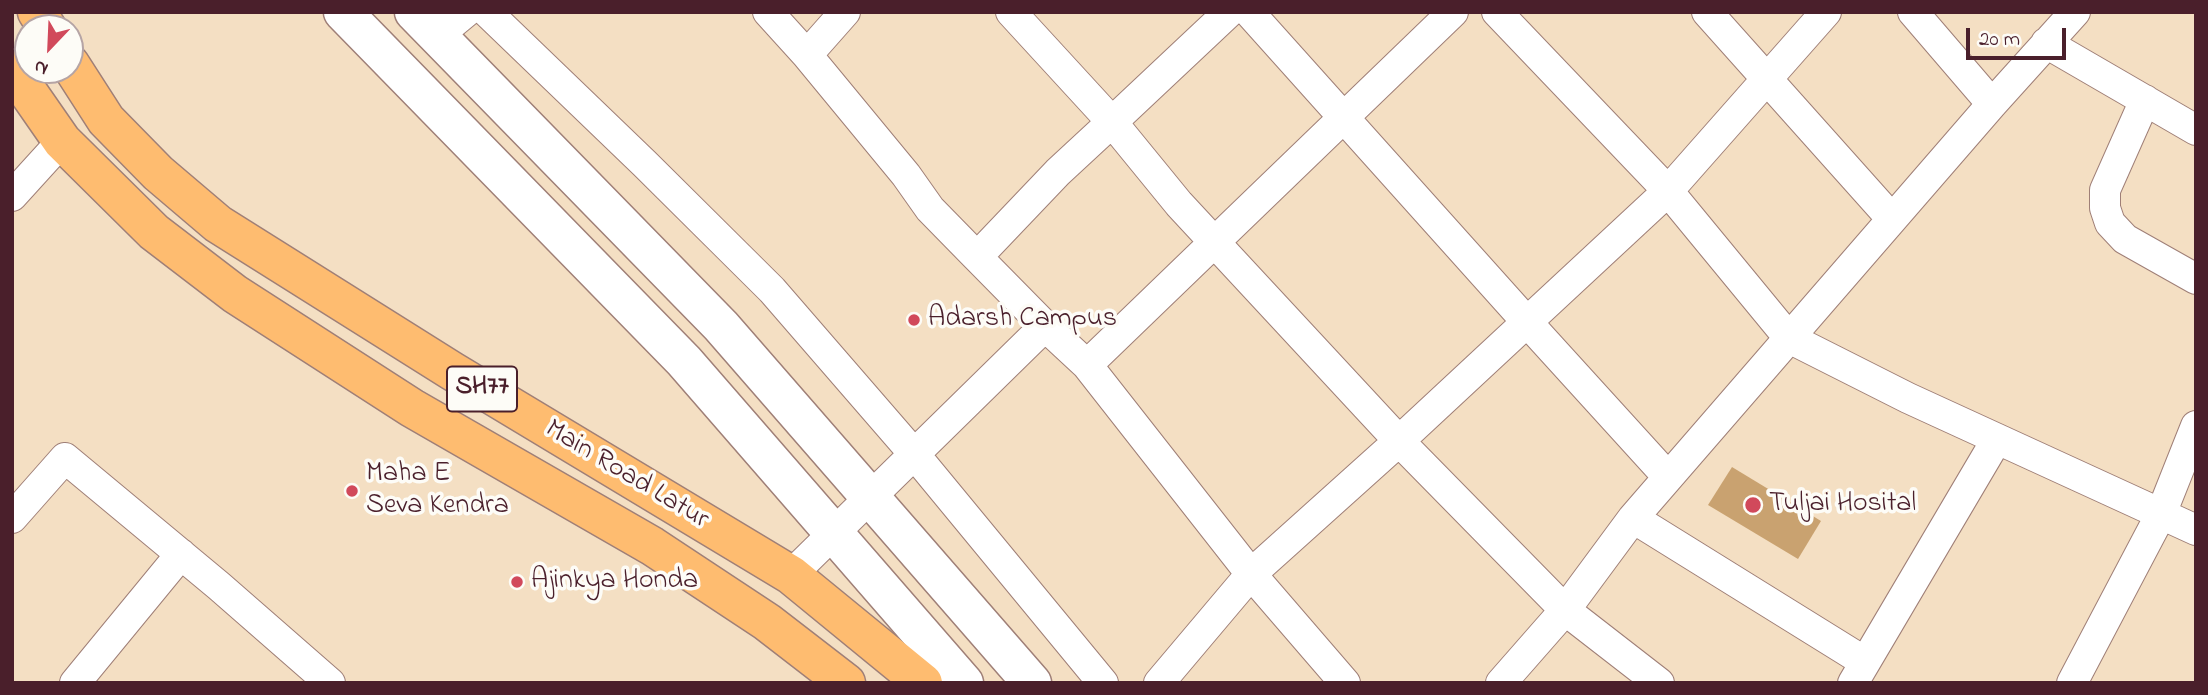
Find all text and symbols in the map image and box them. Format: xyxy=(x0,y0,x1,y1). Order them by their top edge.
north arrow xyxy=(14,14,84,84)
scale bar xyxy=(1970,14,2070,58)
text: 20 m xyxy=(1979,25,2020,55)
text: N xyxy=(30,52,53,82)
place label: Adarsh Campus xyxy=(928,303,1117,337)
marker: Adarsh Campus xyxy=(906,312,922,328)
road number: SH77 xyxy=(447,366,517,412)
street label: Main Road Latur xyxy=(538,414,714,538)
place label: Maha E Seva Kendra xyxy=(366,458,509,524)
marker: Maha E Seva Kendra xyxy=(344,483,360,499)
place label: Tuljai Hosital xyxy=(1769,488,1916,522)
marker: Tuljai Hosital xyxy=(1743,495,1763,515)
place label: Ajinkya Honda xyxy=(531,565,698,599)
marker: Ajinkya Honda xyxy=(509,574,525,590)

